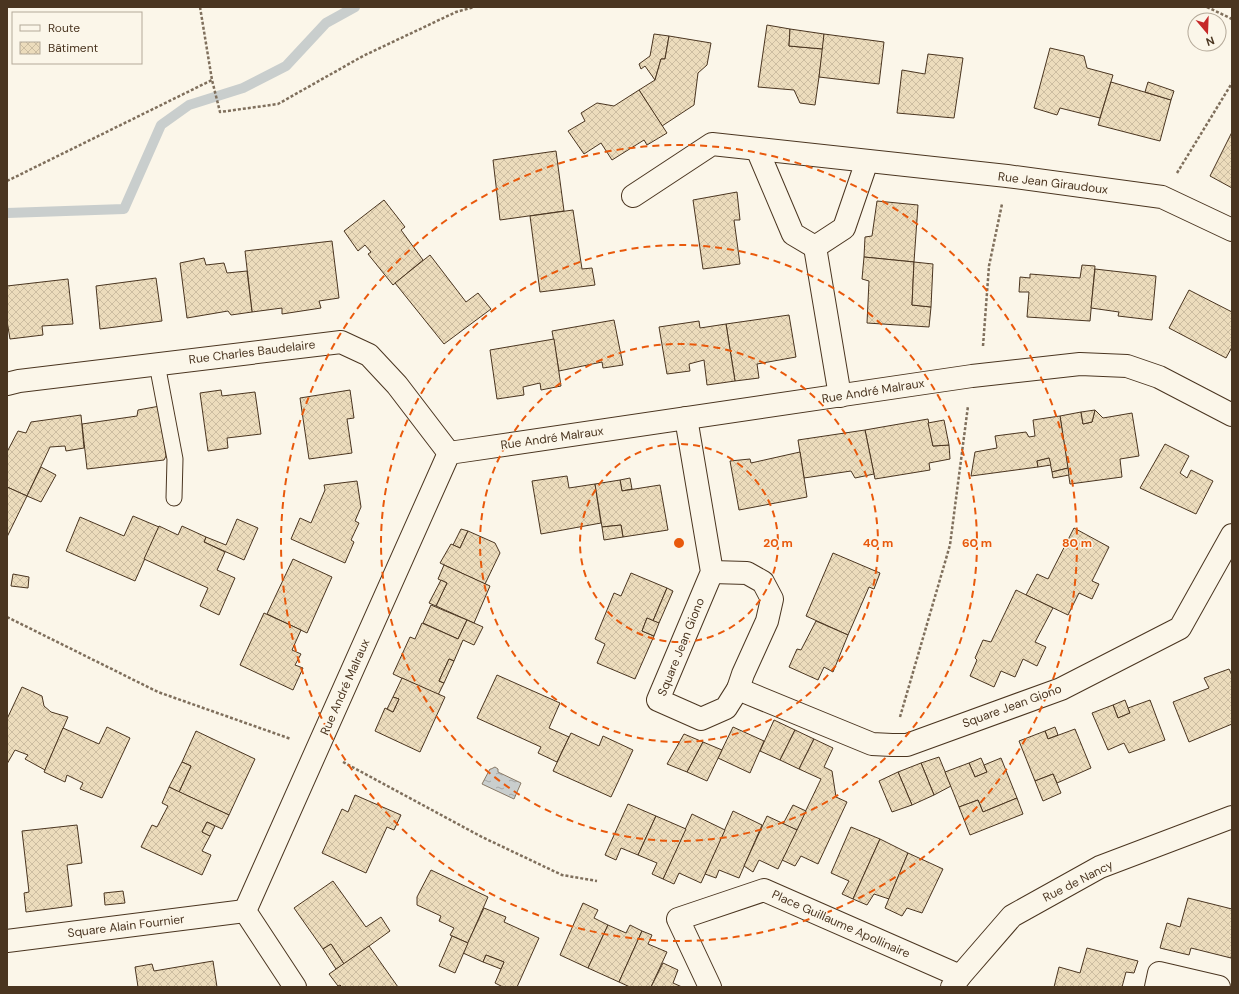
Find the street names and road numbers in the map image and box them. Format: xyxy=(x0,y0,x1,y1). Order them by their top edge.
street label: Rue Jean Giraudoux xyxy=(997,168,1109,198)
street label: Rue Charles Baudelaire xyxy=(188,336,316,368)
street label: Rue André Malraux xyxy=(821,375,926,407)
street label: Rue André Malraux xyxy=(500,423,605,453)
street label: Square Jean Giono xyxy=(654,595,708,699)
street label: Rue André Malraux xyxy=(317,636,373,738)
street label: Square Jean Giono xyxy=(960,681,1064,731)
street label: Rue de Nancy xyxy=(1040,856,1116,906)
street label: Place Guillaume Apollinaire xyxy=(769,886,913,962)
street label: Square Alain Fournier xyxy=(67,911,186,941)

